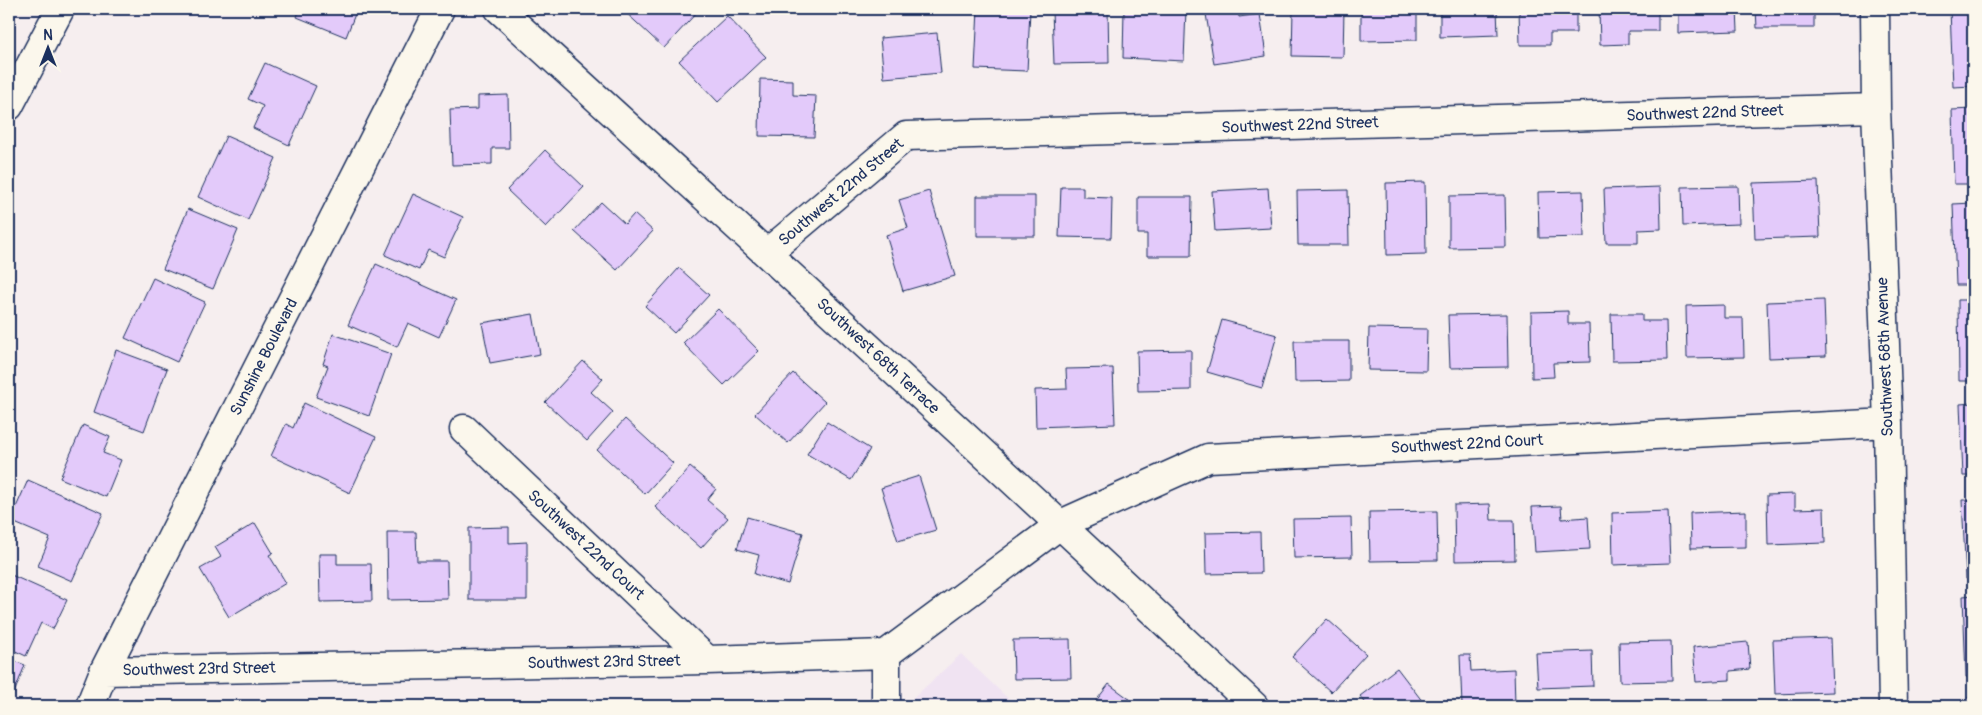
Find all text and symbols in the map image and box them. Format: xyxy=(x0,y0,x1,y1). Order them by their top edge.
north arrow xyxy=(22,22,72,72)
text: N xyxy=(43,27,53,44)
street label: Southwest 22nd Street xyxy=(1626,100,1785,126)
street label: Southwest 22nd Street xyxy=(1221,112,1380,138)
street label: Southwest 22nd Street xyxy=(774,133,908,250)
street label: Southwest 68th Avenue xyxy=(1872,277,1898,437)
street label: Southwest 68th Terrace xyxy=(812,294,944,418)
street label: Sunshine Boulevard xyxy=(226,295,302,419)
street label: Southwest 22nd Court xyxy=(1390,430,1544,458)
street label: Southwest 22nd Court xyxy=(523,486,649,605)
street label: Southwest 23rd Street xyxy=(527,651,681,673)
street label: Southwest 23rd Street xyxy=(122,658,276,680)

